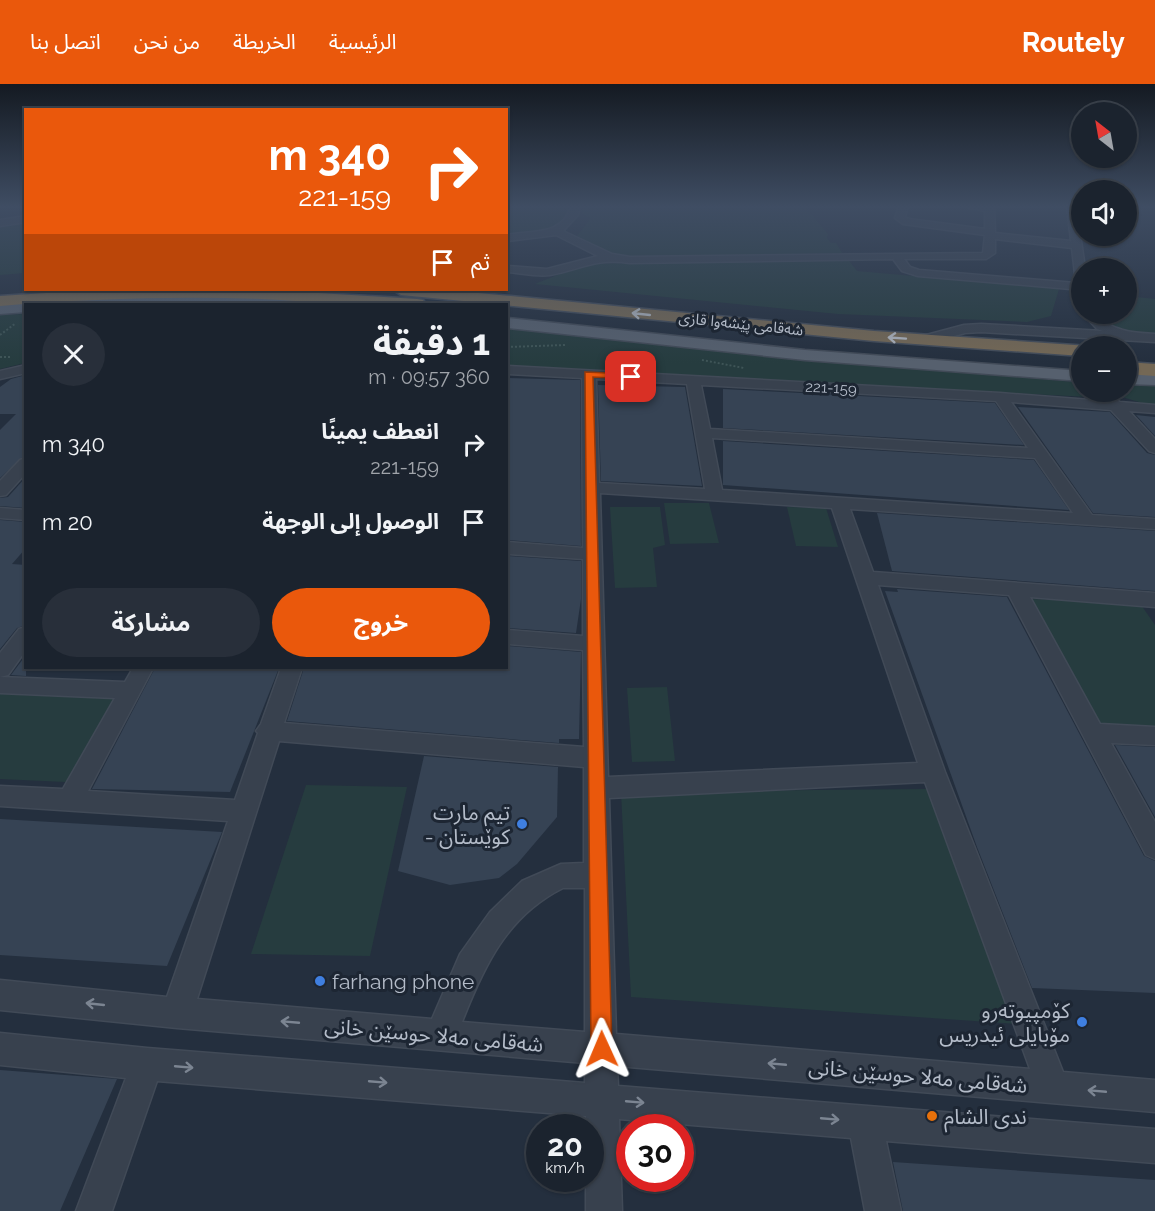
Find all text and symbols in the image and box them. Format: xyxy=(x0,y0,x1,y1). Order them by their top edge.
text: Routely xyxy=(1022,26,1125,59)
text: اتصل بنا xyxy=(30,29,101,54)
text: من نحن xyxy=(134,29,200,54)
text: الخريطة xyxy=(233,29,296,54)
text: الرئيسية xyxy=(329,29,396,54)
north arrow xyxy=(1071,102,1137,168)
map controls xyxy=(1071,102,1137,402)
text: 340 m xyxy=(269,131,391,180)
icon: right xyxy=(412,132,490,210)
button: sound xyxy=(1071,180,1137,246)
text: 221-159 xyxy=(298,181,391,212)
icon: arrive xyxy=(426,246,459,279)
text: ثم xyxy=(471,249,490,275)
button: + xyxy=(1071,258,1137,324)
one-way arrow xyxy=(631,308,651,319)
street label: شەقامی پێشەوا قازی xyxy=(678,309,804,341)
text: 1 دقيقة xyxy=(373,321,490,363)
button: close xyxy=(42,323,105,386)
one-way arrow xyxy=(888,332,908,343)
button: − xyxy=(1071,336,1137,402)
pin xyxy=(605,351,656,402)
icon: arrive xyxy=(614,360,647,393)
text: 360 m · 09:57 xyxy=(368,365,490,389)
street label: 221-159 xyxy=(805,378,857,398)
text: انعطف يمينًا xyxy=(321,418,439,444)
icon: right xyxy=(457,428,490,461)
text: 340 m xyxy=(42,431,105,457)
text: 221-159 xyxy=(370,455,439,479)
icon: arrive xyxy=(457,506,490,539)
text: الوصول إلى الوجهة xyxy=(262,508,439,534)
text: 20 m xyxy=(42,509,93,535)
button: مشاركة xyxy=(42,588,260,657)
button: خروج xyxy=(272,588,490,657)
place label: تیم مارت - کوێستان xyxy=(425,800,510,849)
marker: تیم مارت - کوێستان xyxy=(515,817,529,831)
place label: farhang phone xyxy=(332,969,474,994)
marker: farhang phone xyxy=(313,974,327,988)
one-way arrow xyxy=(86,998,106,1009)
place label: کۆمپیوتەرو مۆبایلی ئیدریس xyxy=(939,998,1070,1047)
street label: شەقامی مەلا حوسێن خانی xyxy=(323,1013,545,1057)
marker: کۆمپیوتەرو مۆبایلی ئیدریس xyxy=(1075,1015,1089,1029)
one-way arrow xyxy=(280,1017,300,1028)
position arrow xyxy=(570,1017,634,1081)
street label: شەقامی مەلا حوسێن خانی xyxy=(807,1054,1029,1098)
one-way arrow xyxy=(767,1058,787,1069)
one-way arrow xyxy=(173,1061,193,1072)
one-way arrow xyxy=(368,1077,388,1088)
one-way arrow xyxy=(1087,1085,1107,1096)
one-way arrow xyxy=(625,1097,645,1108)
place label: ندى الشام xyxy=(944,1104,1027,1133)
marker: ندى الشام xyxy=(925,1109,939,1123)
speed limit sign: 30 xyxy=(616,1114,694,1192)
one-way arrow xyxy=(819,1114,839,1125)
text: 20 xyxy=(547,1128,583,1163)
text: km/h xyxy=(545,1159,585,1177)

